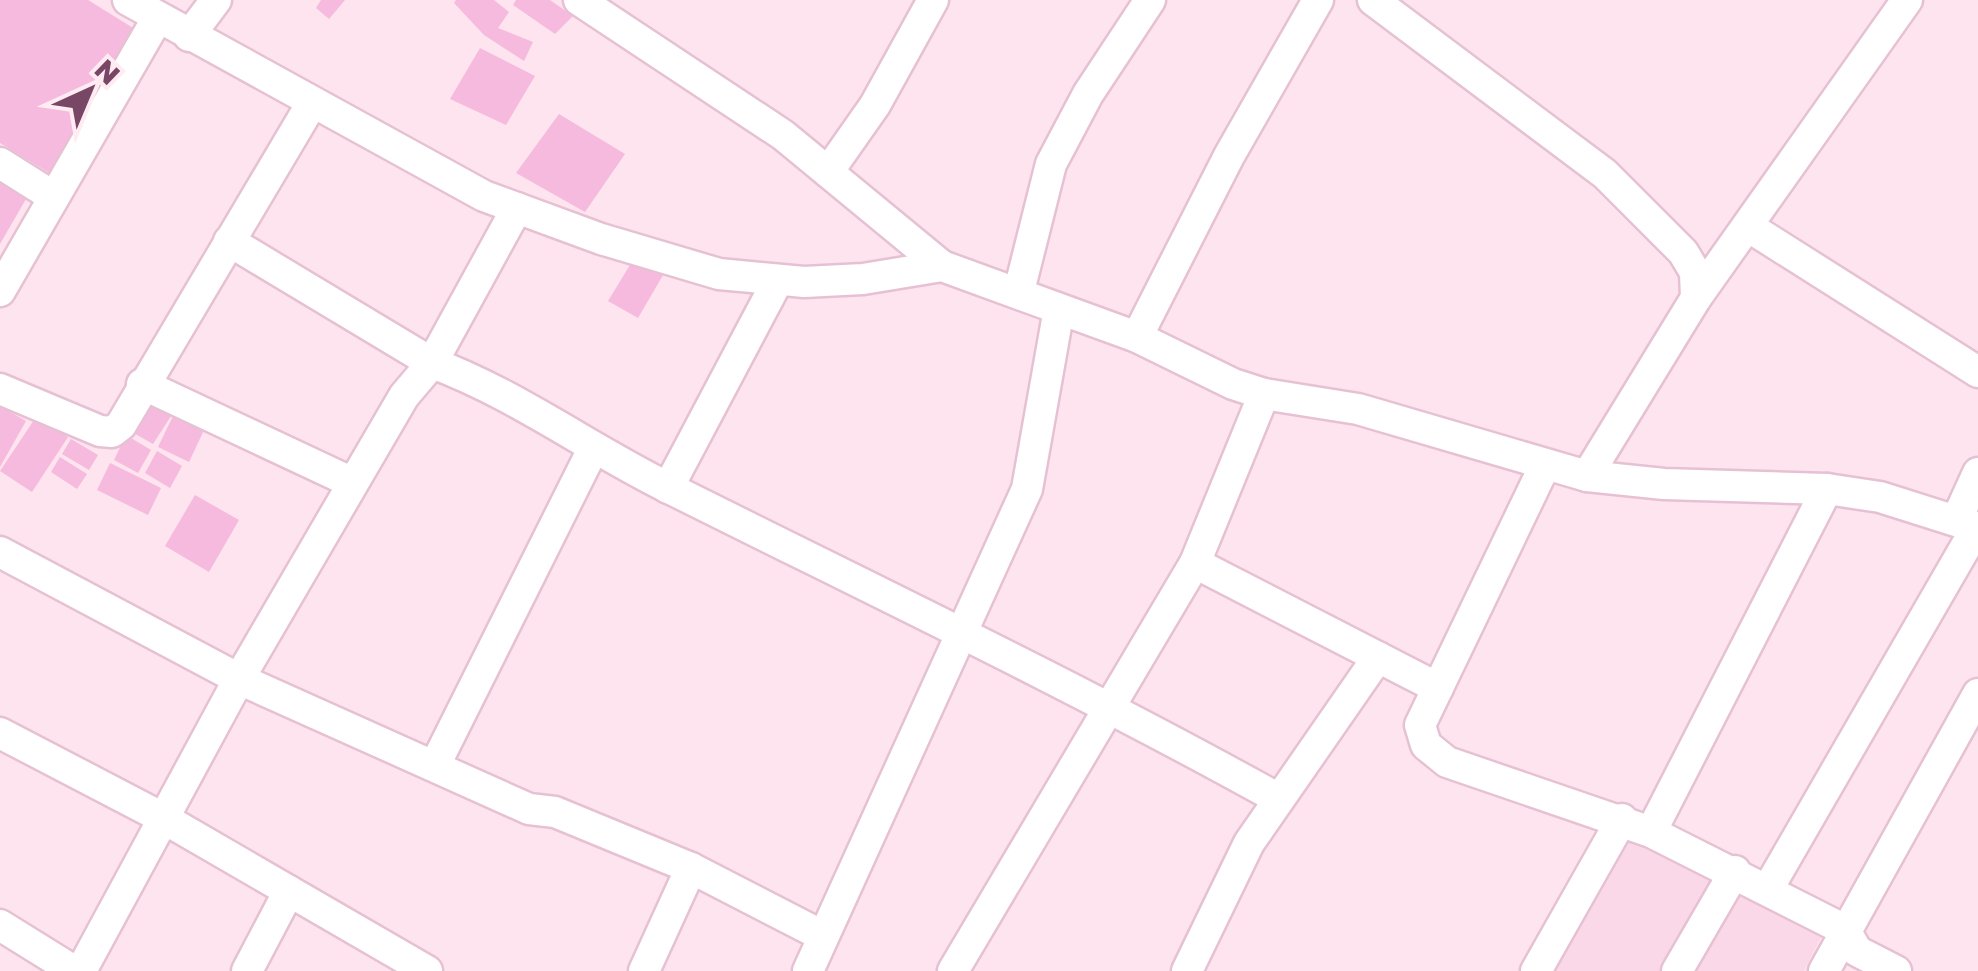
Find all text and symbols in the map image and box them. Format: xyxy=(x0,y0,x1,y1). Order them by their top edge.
north arrow xyxy=(40,40,140,140)
text: N xyxy=(89,52,127,91)

